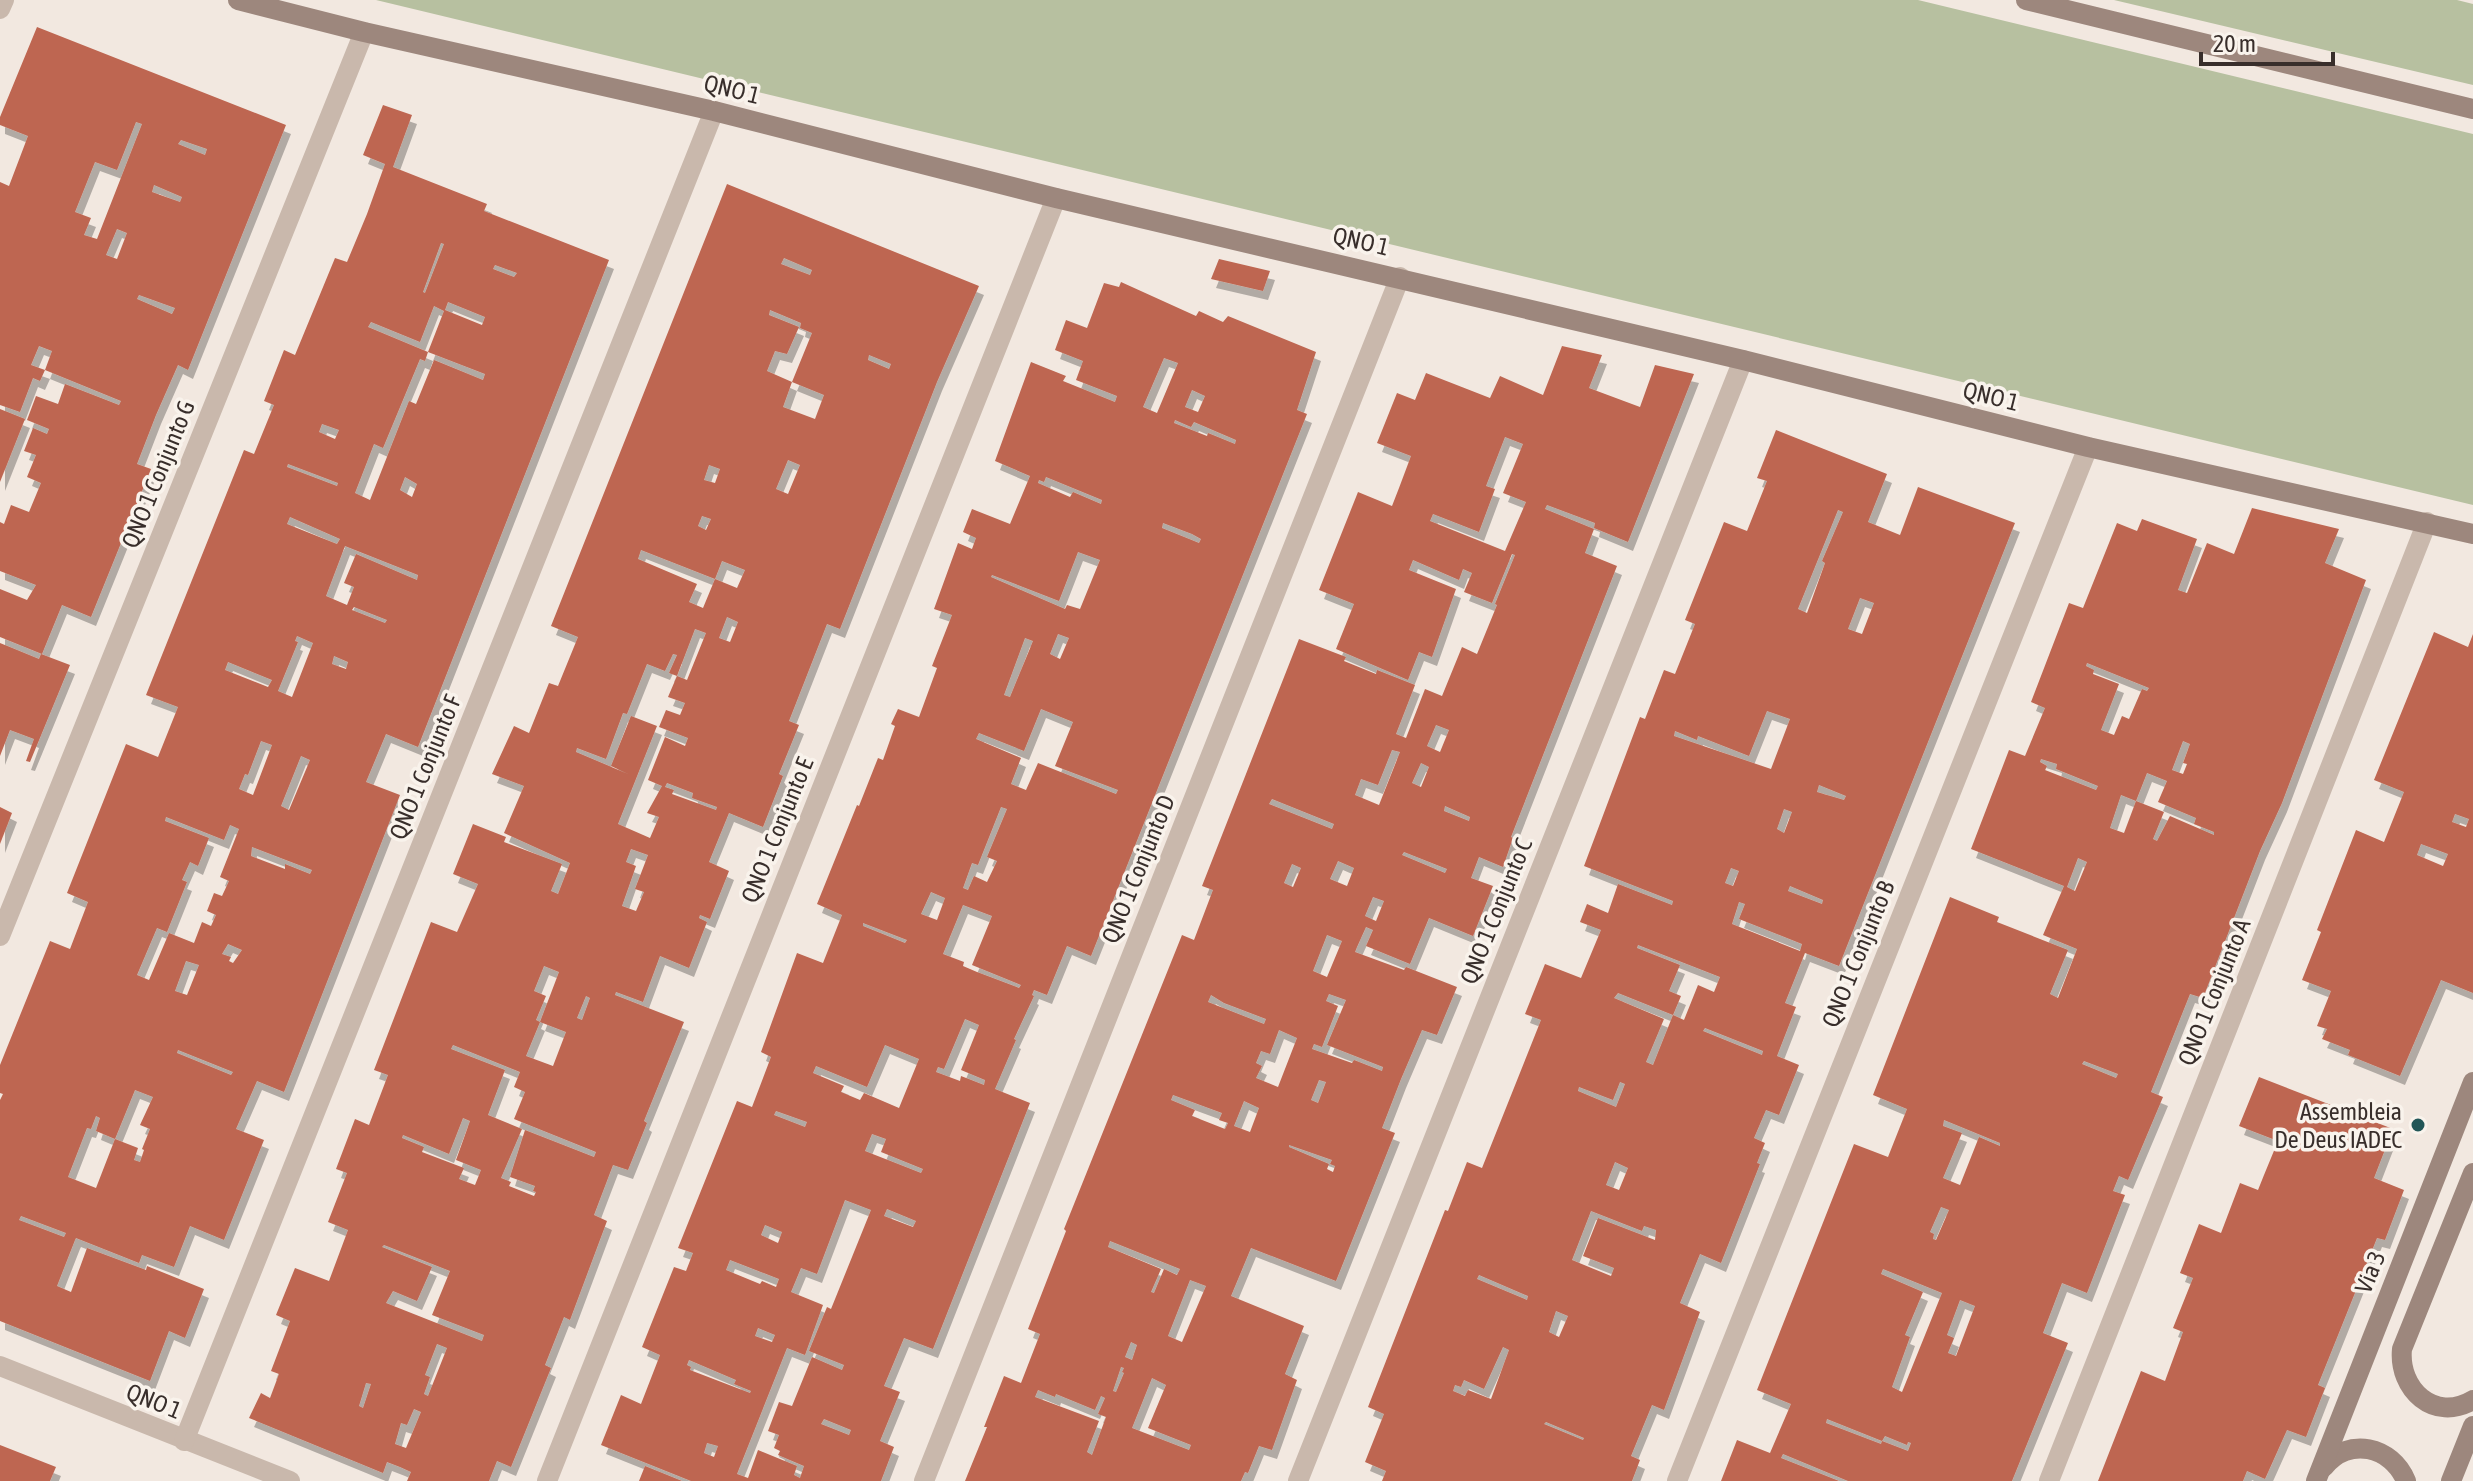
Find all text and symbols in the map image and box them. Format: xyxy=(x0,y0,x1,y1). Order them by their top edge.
scale bar xyxy=(2201,16,2333,66)
text: 20 m xyxy=(2213,30,2256,57)
street label: QNO 1 xyxy=(701,69,763,109)
street label: QNO 1 xyxy=(1330,221,1392,261)
street label: QNO 1 xyxy=(1960,376,2022,416)
street label: QNO 1 Conjunto G xyxy=(116,396,200,552)
street label: QNO 1 Conjunto F xyxy=(384,691,466,843)
street label: QNO 1 Conjunto E xyxy=(736,754,818,906)
street label: QNO 1 Conjunto D xyxy=(1096,791,1180,947)
street label: QNO 1 Conjunto C xyxy=(1455,834,1538,988)
street label: QNO 1 Conjunto B xyxy=(1816,876,1900,1031)
street label: QNO 1 Conjunto A xyxy=(2172,915,2256,1069)
place label: Assembleia De Deus IADEC xyxy=(2274,1098,2402,1153)
marker: Assembleia De Deus IADEC xyxy=(2409,1116,2427,1134)
street label: Via 3 xyxy=(2349,1247,2391,1297)
street label: QNO 1 xyxy=(123,1378,185,1424)

